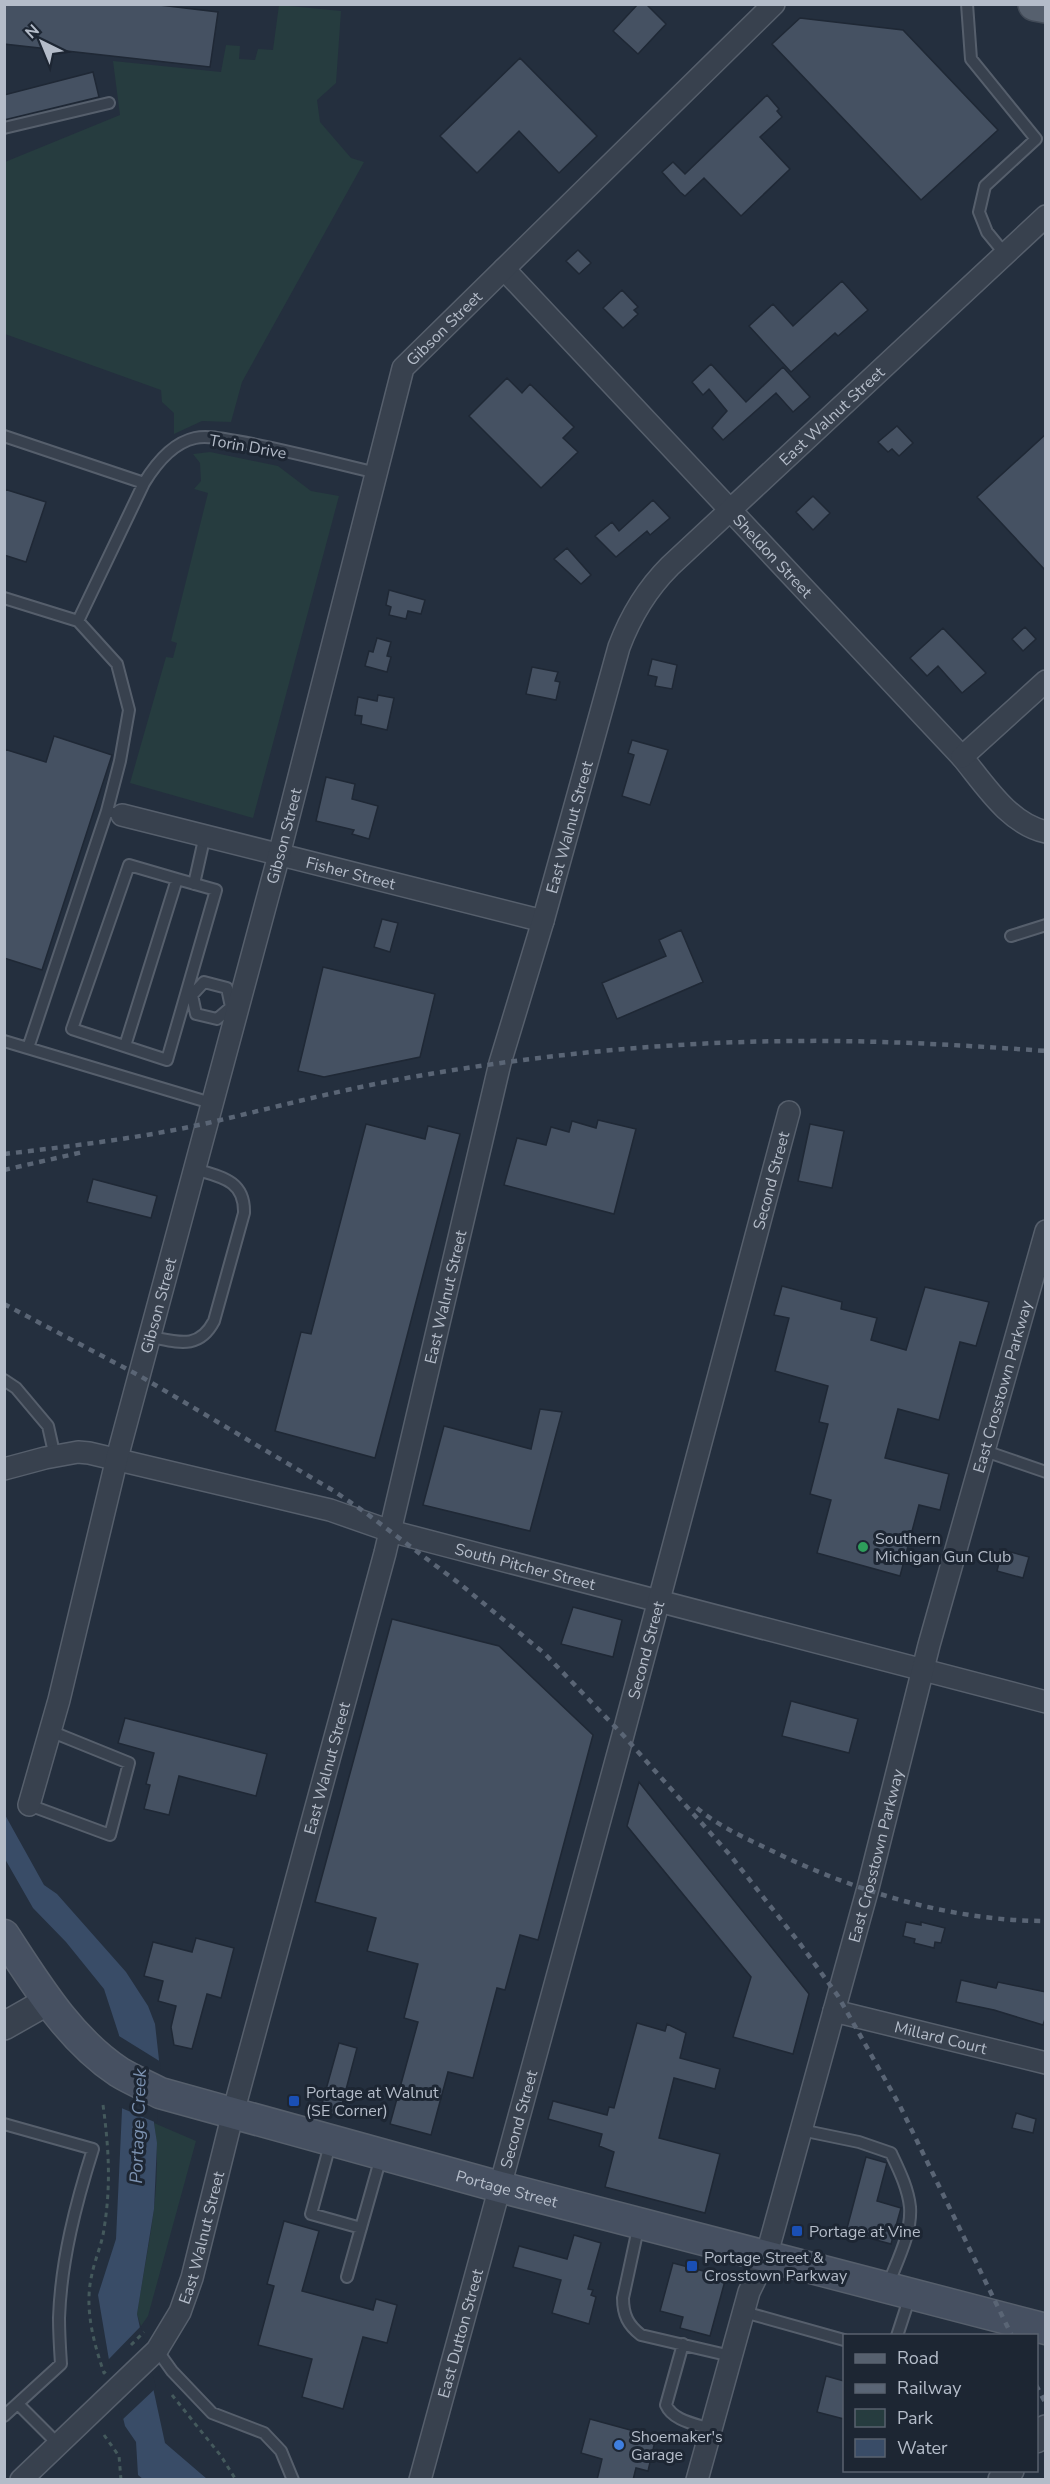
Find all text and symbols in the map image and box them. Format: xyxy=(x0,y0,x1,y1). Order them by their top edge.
north arrow xyxy=(12,12,72,72)
text: N xyxy=(21,20,44,44)
street label: Gibson Street xyxy=(402,286,487,371)
street label: East Walnut Street xyxy=(775,362,890,471)
street label: Torin Drive xyxy=(208,429,288,465)
street label: Sheldon Street xyxy=(727,510,817,603)
street label: East Walnut Street xyxy=(541,758,599,896)
street label: Gibson Street xyxy=(262,786,308,887)
street label: Fisher Street xyxy=(304,852,398,896)
street label: Second Street xyxy=(748,1129,795,1232)
street label: East Walnut Street xyxy=(420,1228,472,1366)
street label: Gibson Street xyxy=(136,1255,182,1356)
street label: East Crosstown Parkway xyxy=(968,1297,1038,1476)
place label: Southern Michigan Gun Club xyxy=(875,1528,1011,1568)
street label: South Pitcher Street xyxy=(452,1538,598,1596)
marker: Southern Michigan Gun Club xyxy=(856,1540,870,1554)
street label: Second Street xyxy=(623,1598,670,1702)
street label: East Walnut Street xyxy=(299,1699,356,1837)
street label: East Crosstown Parkway xyxy=(843,1766,910,1945)
street label: Millard Court xyxy=(892,2016,989,2060)
water label: Portage Creek xyxy=(124,2067,152,2184)
street label: Second Street xyxy=(495,2068,543,2171)
place label: Portage at Walnut (SE Corner) xyxy=(306,2082,439,2122)
marker: Portage at Walnut (SE Corner) xyxy=(287,2094,301,2108)
street label: Portage Street xyxy=(453,2165,560,2214)
street label: East Walnut Street xyxy=(174,2169,230,2307)
place label: Portage at Vine xyxy=(809,2221,920,2243)
marker: Portage at Vine xyxy=(790,2224,804,2238)
place label: Portage Street & Crosstown Parkway xyxy=(704,2247,848,2287)
marker: Portage Street & Crosstown Parkway xyxy=(685,2259,699,2273)
street label: East Dutton Street xyxy=(433,2266,489,2401)
legend xyxy=(843,2334,1038,2472)
text: Road xyxy=(897,2346,939,2370)
text: Railway xyxy=(897,2376,962,2400)
text: Park xyxy=(897,2406,934,2430)
place label: Shoemaker's Garage xyxy=(631,2426,723,2466)
text: Water xyxy=(897,2436,948,2460)
marker: Shoemaker's Garage xyxy=(612,2438,626,2452)

